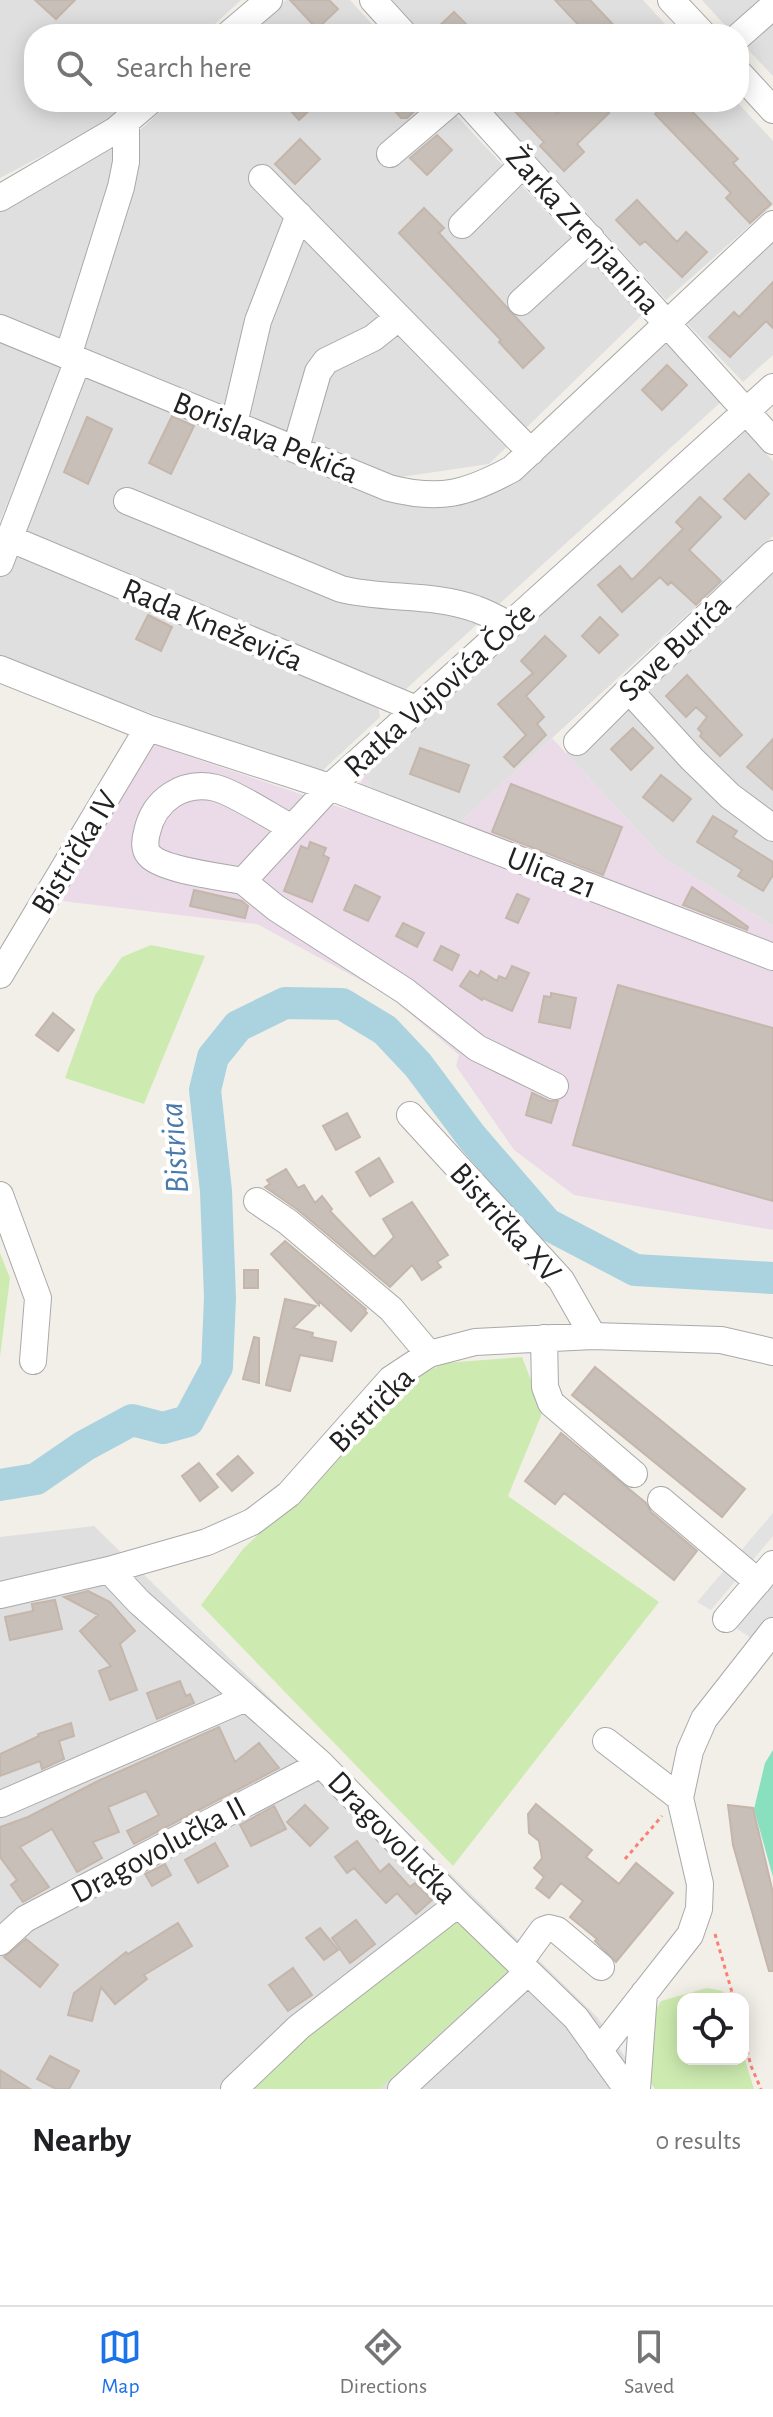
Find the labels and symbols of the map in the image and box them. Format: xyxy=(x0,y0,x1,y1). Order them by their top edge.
street label: Žarka Zrenjanina xyxy=(500,140,668,320)
street label: Borislava Pekića xyxy=(168,386,363,490)
street label: Rada Kneževića xyxy=(118,573,307,677)
street label: Save Burića xyxy=(613,588,737,707)
street label: Ratka Vujovića Čoče xyxy=(337,594,541,784)
street label: Bistrička IV xyxy=(26,785,124,920)
street label: Ulica 21 xyxy=(502,841,601,905)
water label: Bistrica xyxy=(155,1101,195,1195)
street label: Bistrička XV xyxy=(444,1157,567,1289)
street label: Bistrička xyxy=(323,1361,421,1459)
street label: Dragovolučka xyxy=(322,1765,463,1910)
street label: Dragovolučka II xyxy=(66,1790,251,1909)

